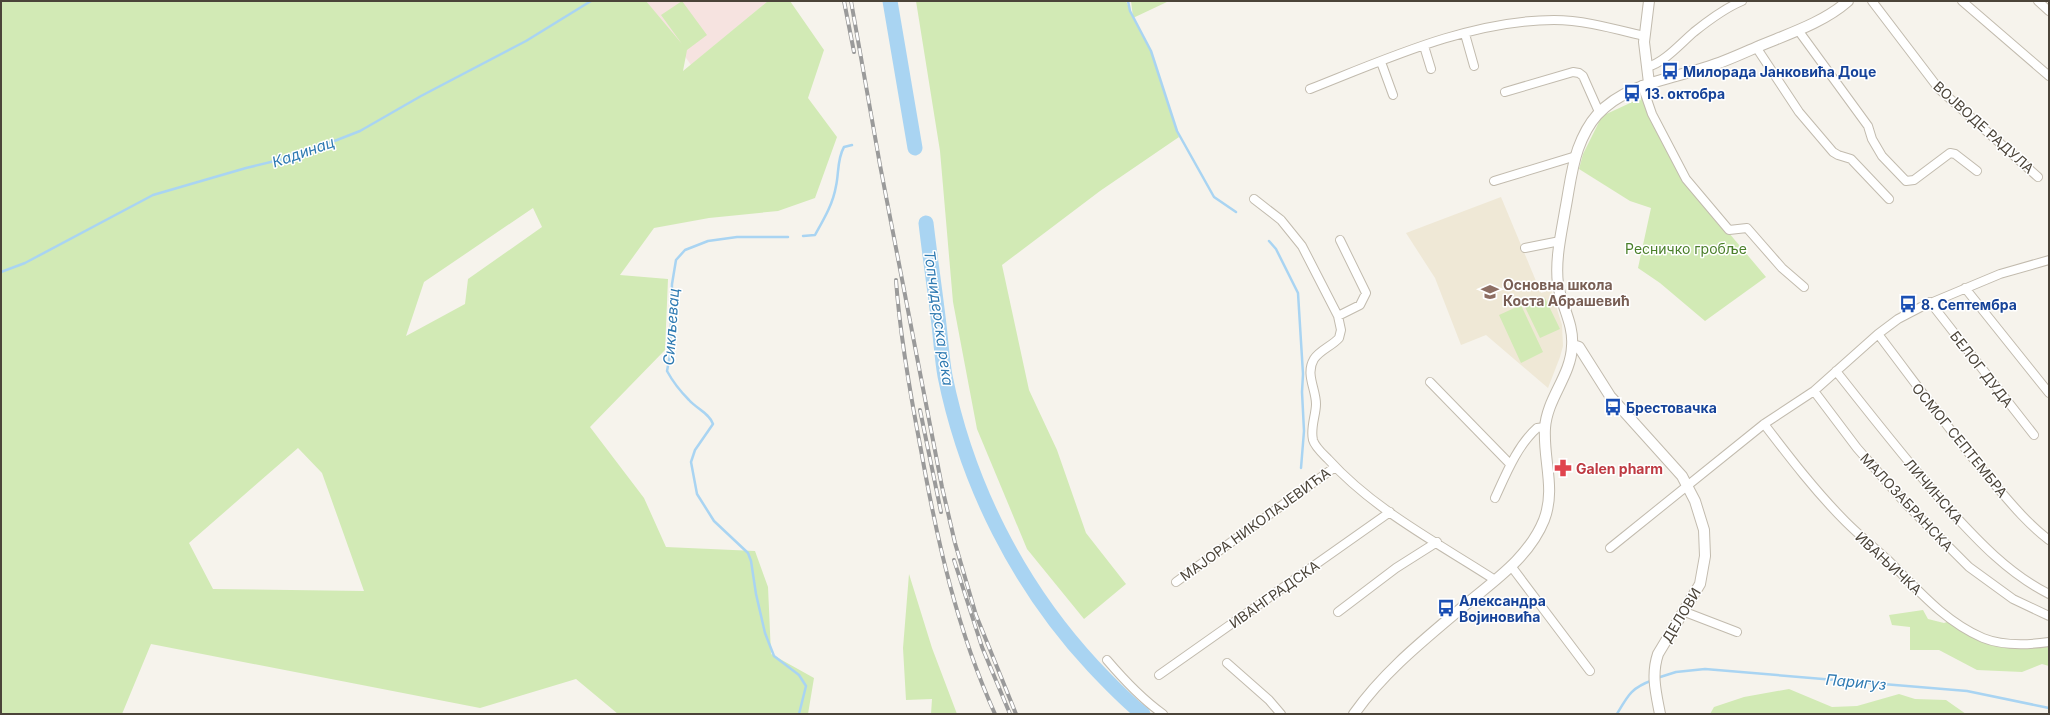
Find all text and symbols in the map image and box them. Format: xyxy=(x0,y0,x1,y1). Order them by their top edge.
bus stop icon: Милорада Јанковића Доце xyxy=(1660,61,1680,81)
place label: Милорада Јанковића Доце xyxy=(1683,63,1876,80)
street label: ВОЈВОДЕ РАДУЛА xyxy=(1930,77,2038,177)
bus stop icon: 13. октобра xyxy=(1622,83,1642,103)
place label: 13. октобра xyxy=(1645,85,1725,102)
water label: Кадинац xyxy=(269,132,337,172)
park label: Ресничко гробље xyxy=(1625,240,1747,257)
water label: Топчидерска река xyxy=(920,249,958,387)
place label: Основна школа Коста Абрашевић xyxy=(1503,276,1630,309)
school or university icon: Основна школа Коста Абрашевић xyxy=(1480,282,1500,302)
water label: Сикљевац xyxy=(659,288,683,366)
bus stop icon: 8. Септембра xyxy=(1898,294,1918,314)
place label: 8. Септембра xyxy=(1921,296,2017,313)
street label: БЕЛОГ ДУДА xyxy=(1947,327,2017,411)
street label: ОСМОГ СЕПТЕМБРА xyxy=(1909,379,2012,501)
bus stop icon: Брестовачка xyxy=(1603,397,1623,417)
place label: Брестовачка xyxy=(1626,399,1717,416)
street label: МАЛОЗАБРАНСКА xyxy=(1857,449,1957,555)
street label: ЛИЧИНСКА xyxy=(1901,455,1967,527)
pharmacy icon: Galen pharm xyxy=(1553,458,1573,478)
place label: Galen pharm xyxy=(1576,460,1663,477)
street label: МАЈОРА НИКОЛАЈЕВИЋА xyxy=(1177,464,1334,584)
street label: ИВАЊИЧКА xyxy=(1852,528,1926,598)
street label: ИВАНГРАДСКА xyxy=(1226,556,1323,631)
street label: ДЕЛОВИ xyxy=(1658,585,1704,645)
place label: Александра Војиновића xyxy=(1459,592,1546,625)
bus stop icon: Александра Војиновића xyxy=(1436,598,1456,618)
water label: Паригуз xyxy=(1825,670,1887,694)

